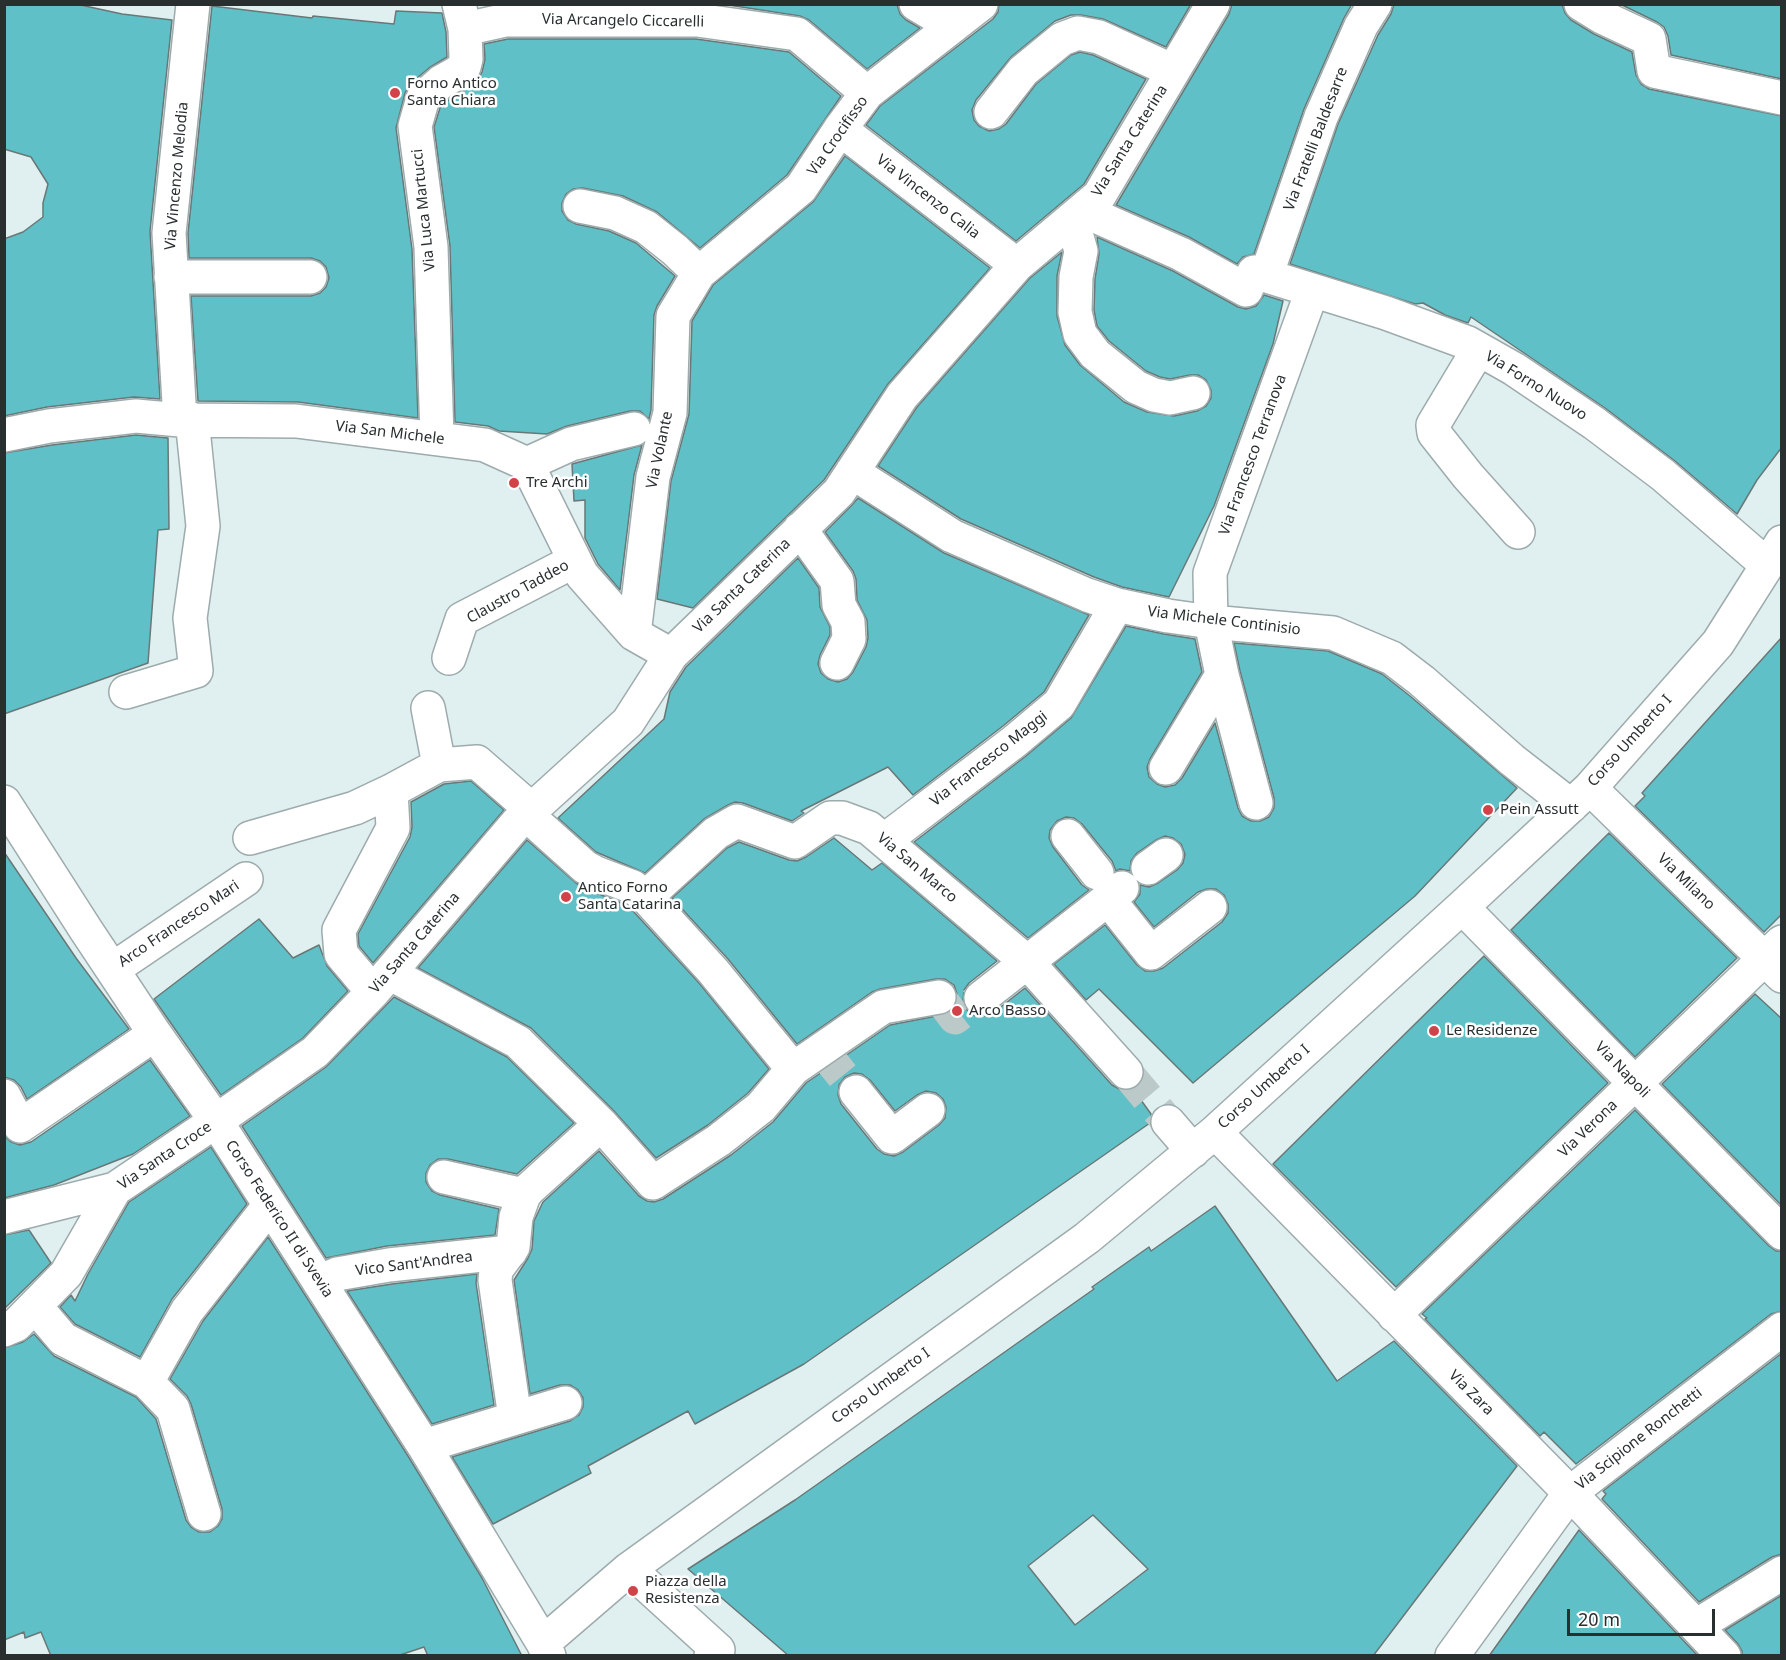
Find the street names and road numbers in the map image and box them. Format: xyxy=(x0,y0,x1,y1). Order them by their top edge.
street label: Via Arcangelo Ciccarelli xyxy=(542,11,704,31)
street label: Via Fratelli Baldesarre xyxy=(1280,65,1352,213)
street label: Via Santa Caterina xyxy=(1088,82,1172,200)
street label: Via Crocifisso xyxy=(804,93,872,179)
street label: Via Vincenzo Melodia xyxy=(162,101,192,251)
street label: Via Luca Martucci xyxy=(409,148,439,272)
street label: Via Vincenzo Calia xyxy=(873,151,983,243)
street label: Via Forno Nuovo xyxy=(1482,347,1590,425)
street label: Via Francesco Terranova xyxy=(1215,372,1291,538)
street label: Via Volante xyxy=(643,410,677,490)
street label: Via San Michele xyxy=(334,417,446,449)
street label: Via Santa Caterina xyxy=(690,535,794,637)
street label: Claustro Taddeo xyxy=(464,556,572,628)
street label: Via Michele Continisio xyxy=(1146,603,1302,639)
street label: Corso Umberto I xyxy=(1584,691,1676,791)
street label: Via Francesco Maggi xyxy=(927,708,1051,810)
street label: Via San Marco xyxy=(873,829,961,907)
street label: Via Milano xyxy=(1653,850,1719,914)
street label: Arco Francesco Mari xyxy=(115,877,243,971)
street label: Via Santa Caterina xyxy=(366,889,464,997)
street label: Via Napoli xyxy=(1591,1038,1653,1102)
street label: Corso Umberto I xyxy=(1214,1041,1314,1133)
street label: Via Verona xyxy=(1555,1096,1621,1162)
street label: Via Santa Croce xyxy=(115,1118,215,1194)
street label: Corso Federico II di Svevia xyxy=(221,1137,337,1301)
street label: Vico Sant'Andrea xyxy=(354,1248,474,1280)
street label: Corso Umberto I xyxy=(828,1344,934,1428)
street label: Via Zara xyxy=(1445,1367,1497,1419)
street label: Via Scipione Ronchetti xyxy=(1572,1384,1706,1494)

